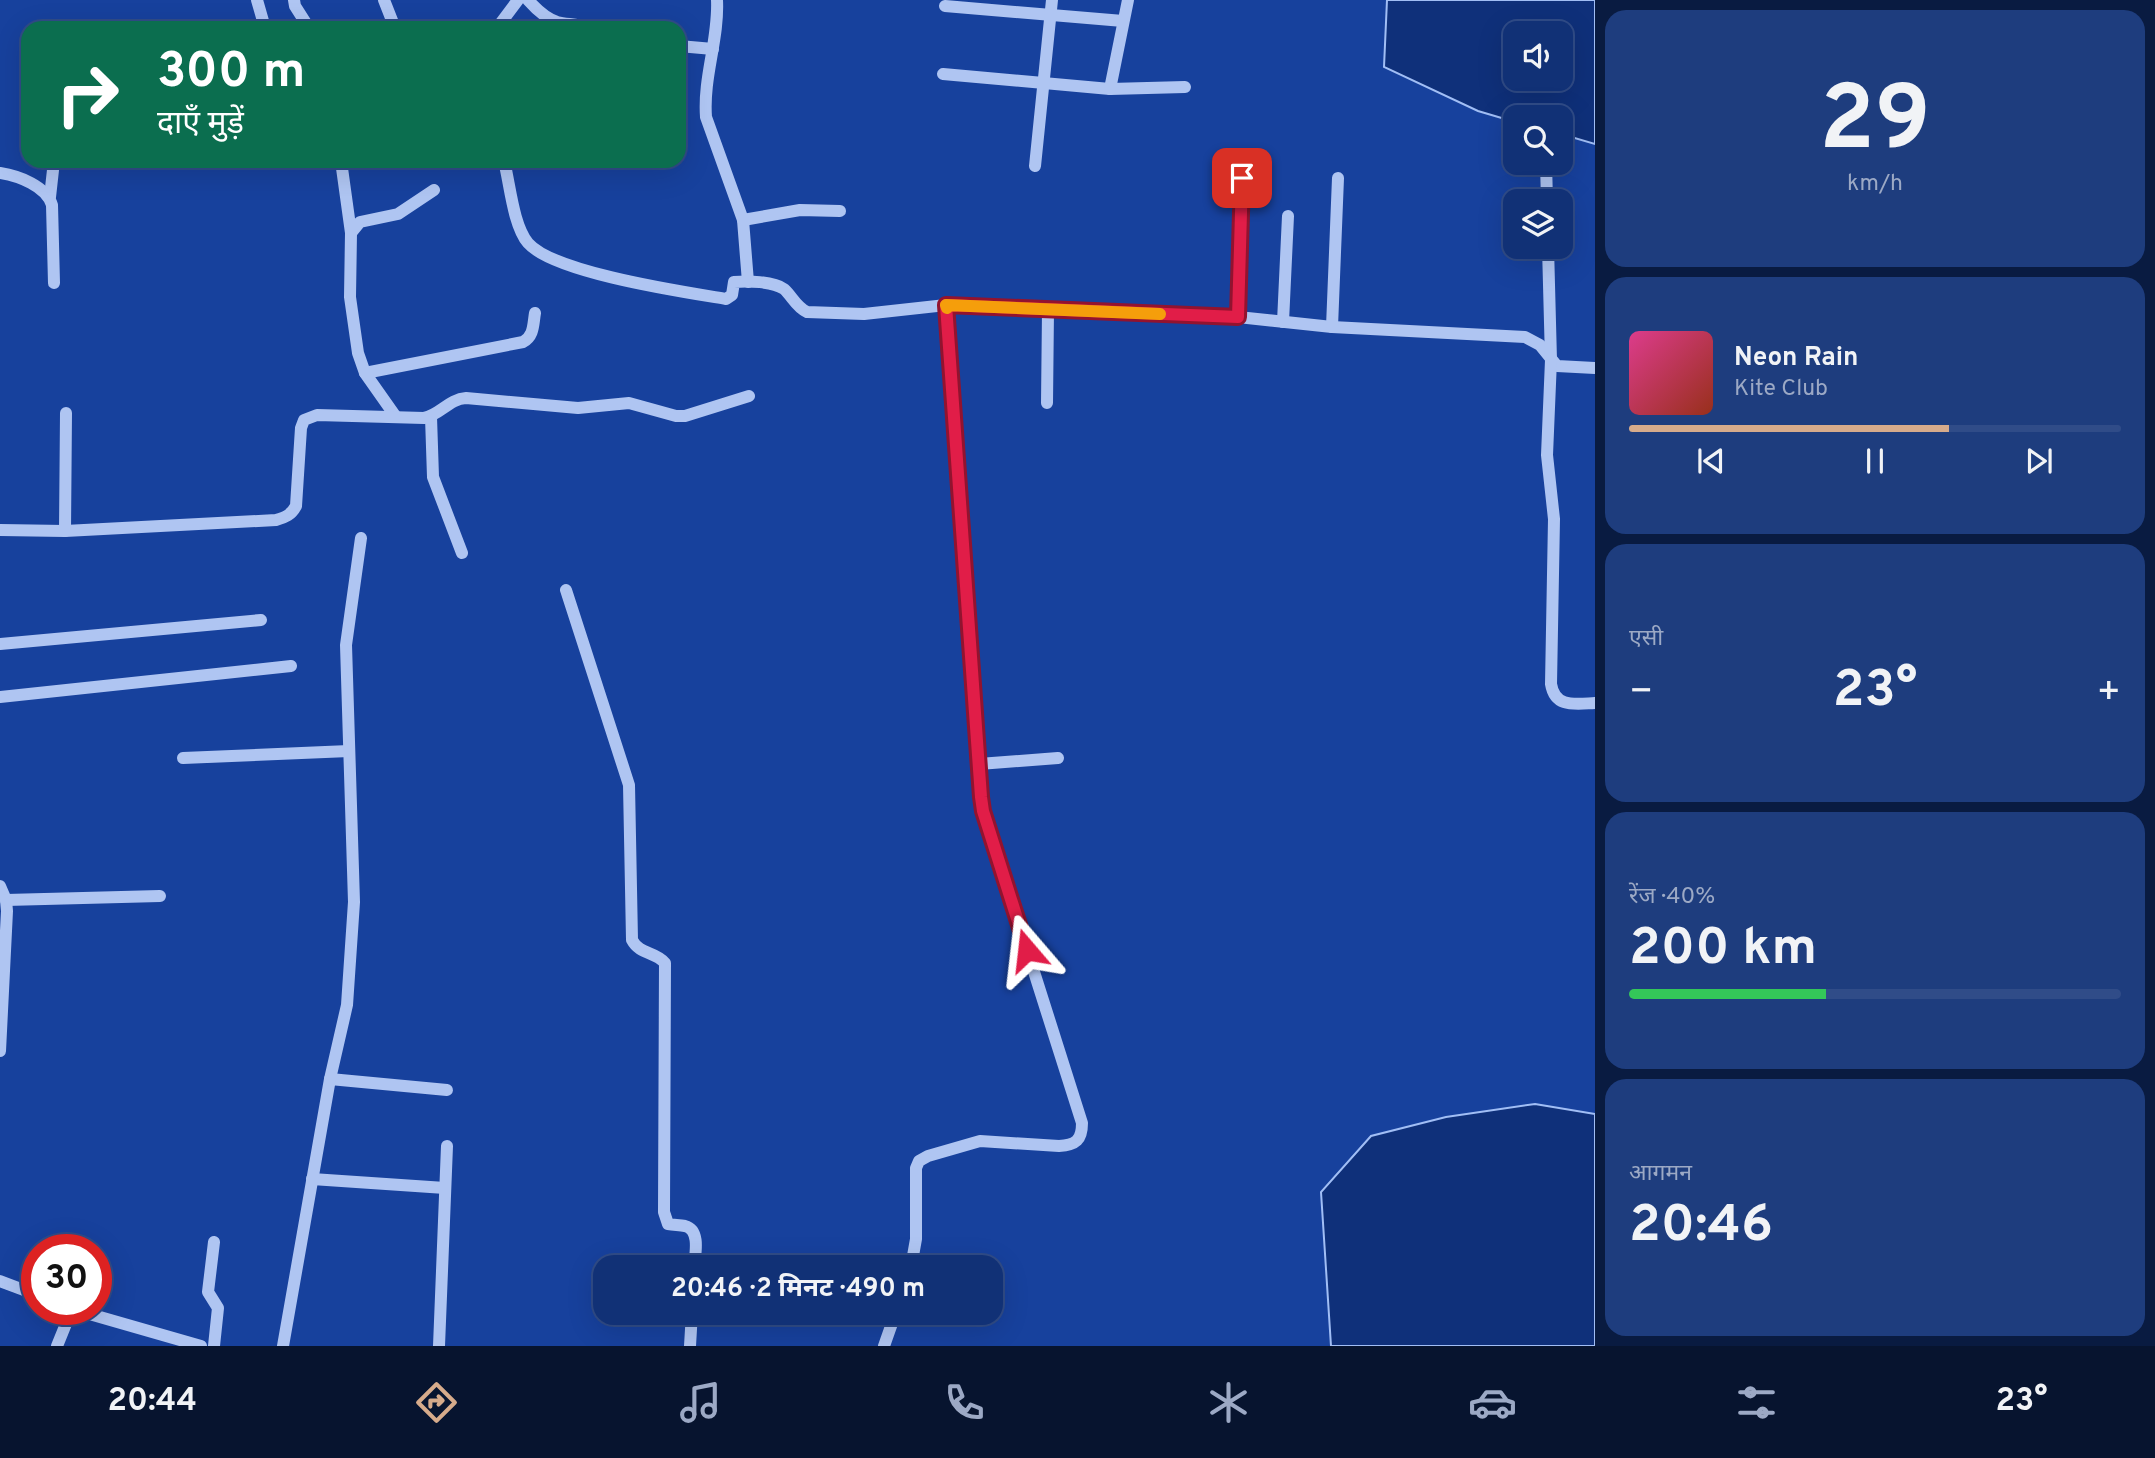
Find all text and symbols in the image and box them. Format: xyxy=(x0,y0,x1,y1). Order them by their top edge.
map controls xyxy=(1503,21,1573,259)
button: sound xyxy=(1503,21,1573,91)
text: 300 m xyxy=(157,43,305,105)
icon: right xyxy=(42,49,133,140)
text: 29 xyxy=(1819,67,1931,182)
text: दाएँ मुड़ें xyxy=(157,105,244,145)
button: search xyxy=(1503,105,1573,175)
pin xyxy=(1212,148,1272,208)
icon: arrive xyxy=(1223,159,1261,197)
text: km/h xyxy=(1847,170,1903,199)
button: layers xyxy=(1503,189,1573,259)
text: Neon Rain xyxy=(1734,342,1859,375)
text: Kite Club xyxy=(1734,375,1828,404)
icon: previous xyxy=(1692,442,1730,480)
icon: pause xyxy=(1856,442,1894,480)
icon: next xyxy=(2020,442,2058,480)
text: एसी xyxy=(1629,625,1663,654)
text: 23° xyxy=(1833,659,1917,725)
text: − xyxy=(1629,669,1654,718)
text: + xyxy=(2096,669,2121,718)
text: रेंज · 40% xyxy=(1629,883,1715,912)
position arrow xyxy=(990,913,1064,987)
text: 200 km xyxy=(1629,917,1817,983)
text: आगमन xyxy=(1629,1160,1692,1189)
text: 20:46 xyxy=(1629,1194,1773,1260)
speed limit sign: 30 xyxy=(21,1234,112,1325)
text: 20:46 · 2 मिनट · 490 m xyxy=(671,1273,925,1306)
icon: directions xyxy=(412,1378,461,1427)
icon: music xyxy=(676,1378,725,1427)
icon: phone xyxy=(940,1378,989,1427)
icon: climate xyxy=(1204,1378,1253,1427)
icon: car xyxy=(1468,1378,1517,1427)
icon: filters xyxy=(1732,1378,1781,1427)
text: 20:44 xyxy=(107,1382,197,1422)
text: 23° xyxy=(1995,1382,2048,1422)

